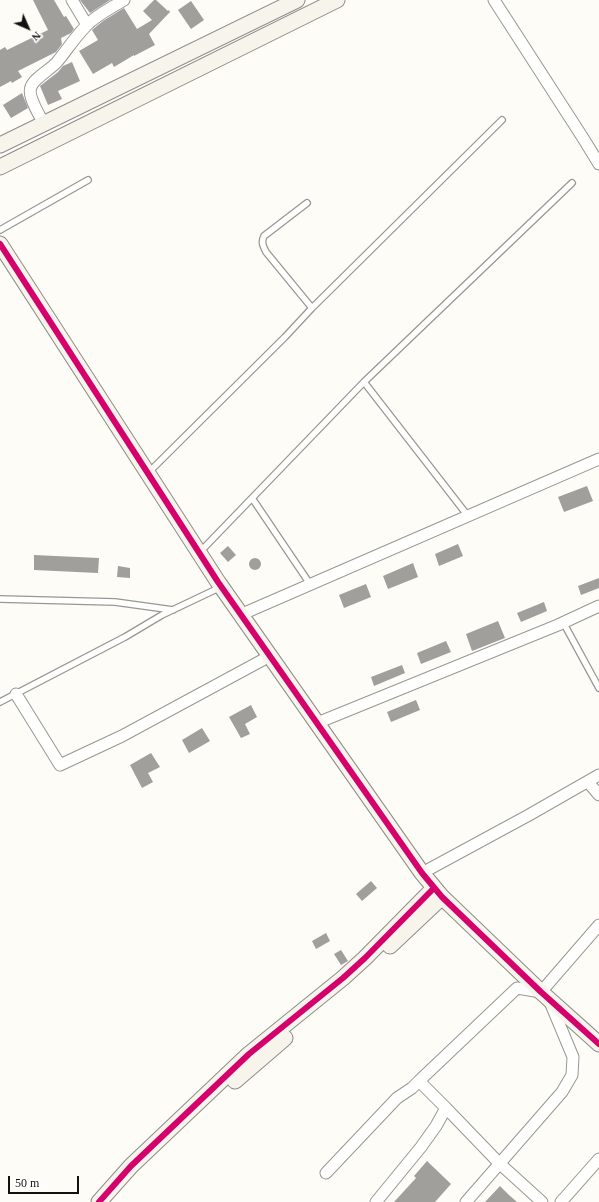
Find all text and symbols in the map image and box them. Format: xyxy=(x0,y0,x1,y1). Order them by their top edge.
north arrow xyxy=(8,8,48,48)
text: N xyxy=(29,29,44,44)
scale bar xyxy=(10,1168,81,1194)
text: 50 m xyxy=(15,1176,39,1190)

